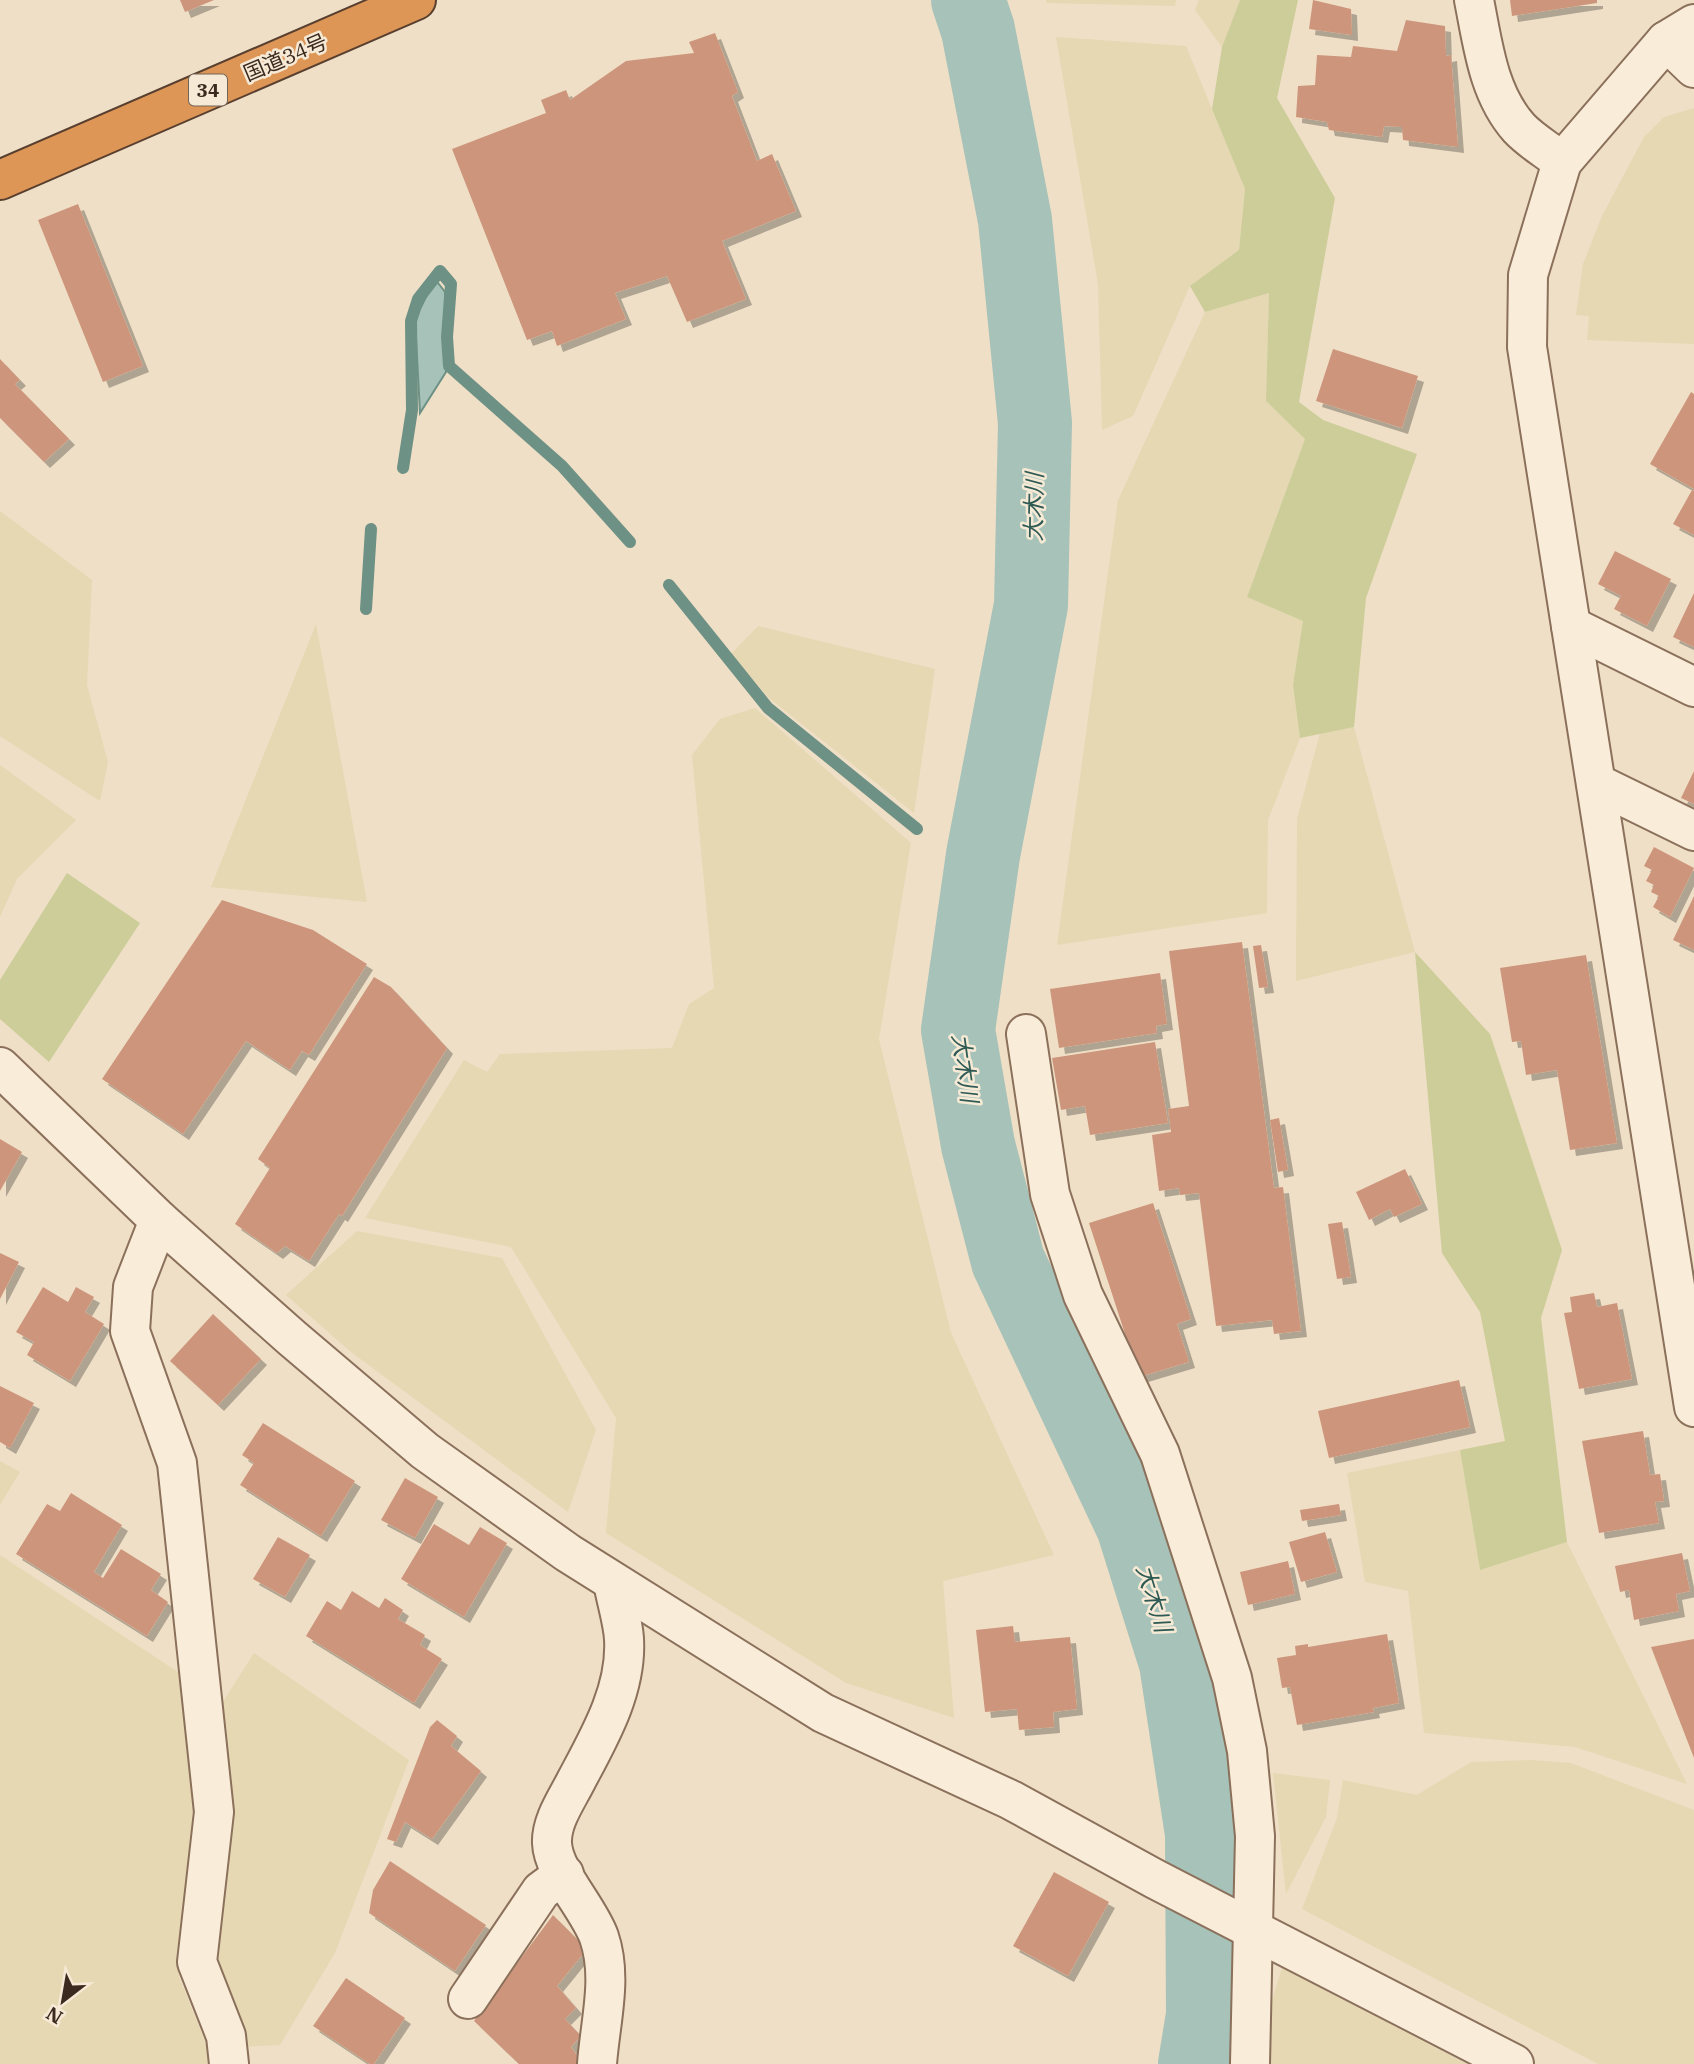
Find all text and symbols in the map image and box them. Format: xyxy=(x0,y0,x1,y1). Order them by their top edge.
street label: 国道34号 xyxy=(239,27,331,87)
road number: 34 xyxy=(189,74,227,106)
water label: 大木川 xyxy=(1017,469,1049,542)
water label: 大木川 xyxy=(946,1032,986,1107)
water label: 大木川 xyxy=(1131,1561,1180,1638)
north arrow xyxy=(28,1966,98,2036)
text: N xyxy=(42,2001,67,2030)

